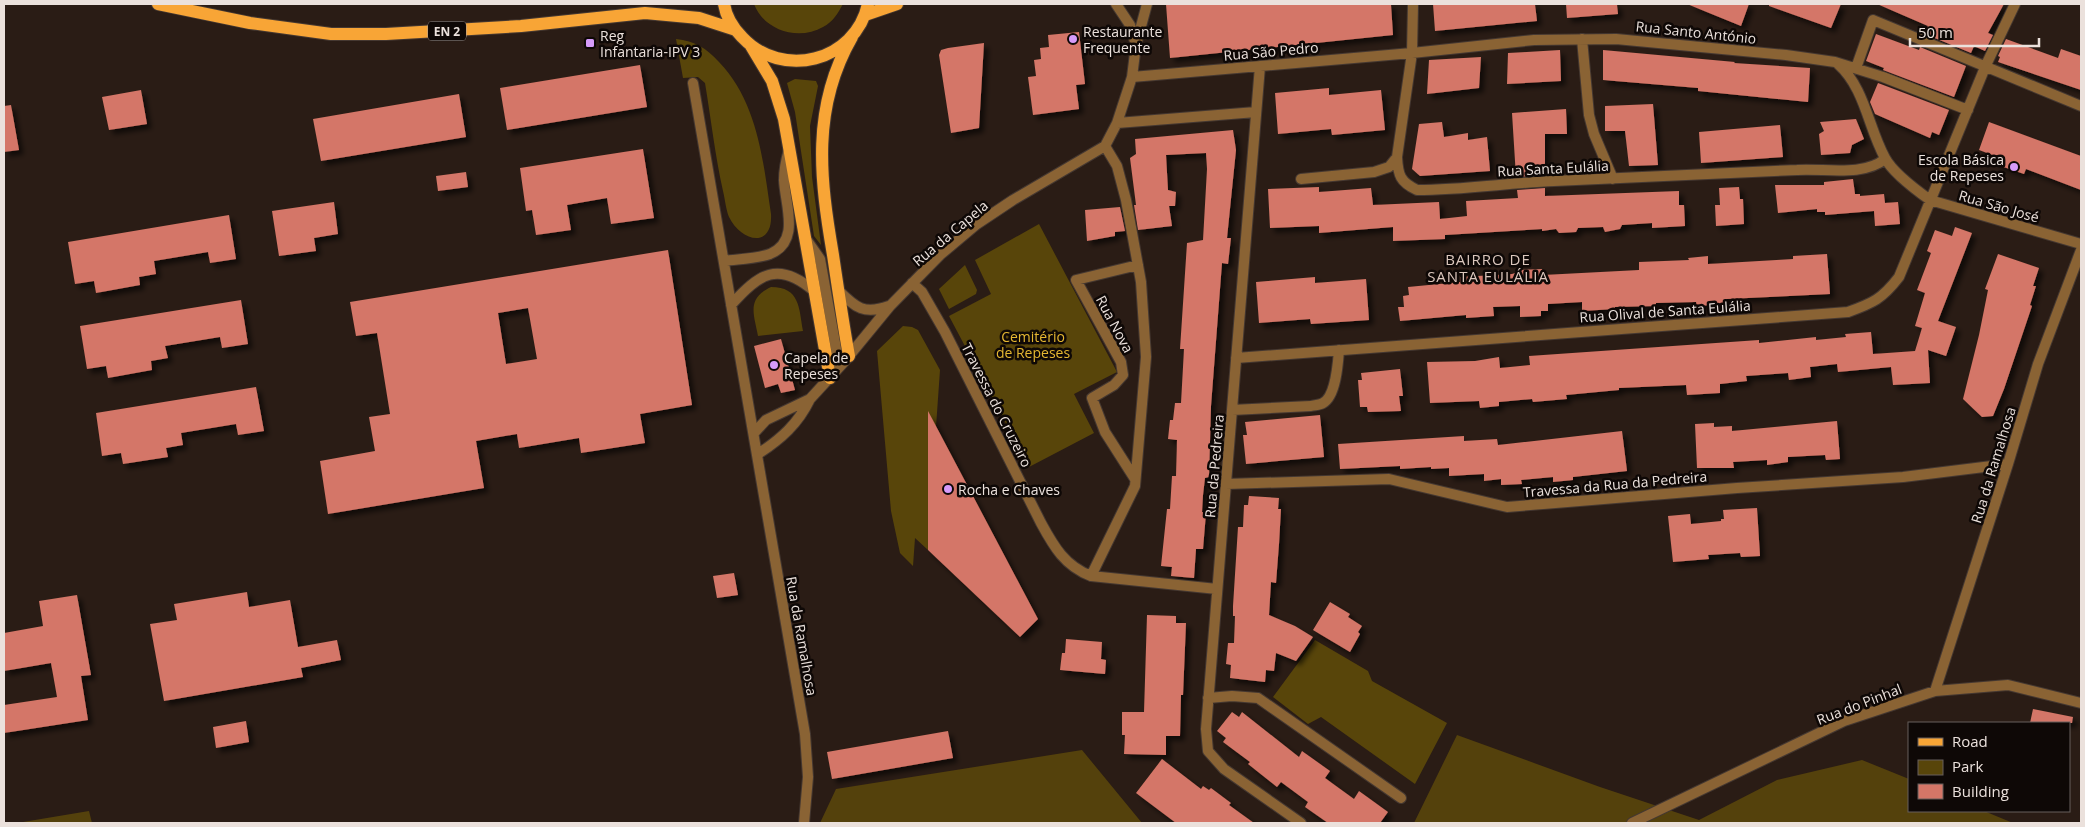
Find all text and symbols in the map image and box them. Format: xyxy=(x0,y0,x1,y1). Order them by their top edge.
scale bar xyxy=(1910,15,2039,47)
street label: Rua Santo António xyxy=(1635,16,1757,48)
road number: EN 2 xyxy=(428,22,466,40)
place label: Restaurante Frequente xyxy=(1083,22,1163,57)
text: 50 m xyxy=(1918,22,1953,42)
place label: Reg Infantaria-IPV 3 xyxy=(600,26,700,61)
marker: Restaurante Frequente xyxy=(1067,33,1079,45)
marker: Reg Infantaria-IPV 3 xyxy=(584,37,596,49)
street label: Rua São Pedro xyxy=(1223,37,1319,65)
place label: Escola Básica de Repeses xyxy=(1918,150,2004,185)
street label: Rua Santa Eulália xyxy=(1497,156,1609,180)
marker: Escola Básica de Repeses xyxy=(2008,161,2020,173)
street label: Rua São José xyxy=(1957,185,2042,227)
street label: Rua da Capela xyxy=(908,196,992,270)
district label: BAIRRO DE SANTA EULÁLIA xyxy=(1427,249,1549,286)
street label: Rua Nova xyxy=(1092,292,1138,356)
street label: Rua Olival de Santa Eulália xyxy=(1579,296,1751,326)
park label: Cemitério de Repeses xyxy=(996,327,1070,362)
street label: Travessa do Cruzeiro xyxy=(958,340,1036,470)
place label: Capela de Repeses xyxy=(784,348,849,383)
marker: Capela de Repeses xyxy=(768,359,780,371)
street label: Rua da Ramalhosa xyxy=(1966,404,2020,526)
street label: Rua da Pedreira xyxy=(1200,413,1228,519)
street label: Travessa da Rua da Pedreira xyxy=(1522,466,1708,502)
place label: Rocha e Chaves xyxy=(958,480,1060,499)
marker: Rocha e Chaves xyxy=(942,483,954,495)
street label: Rua da Ramalhosa xyxy=(782,575,822,697)
street label: Rua do Pinhal xyxy=(1814,679,1904,729)
legend xyxy=(1908,722,2070,812)
text: Road xyxy=(1952,731,1988,751)
text: Park xyxy=(1952,756,1983,776)
text: Building xyxy=(1952,781,2009,801)

